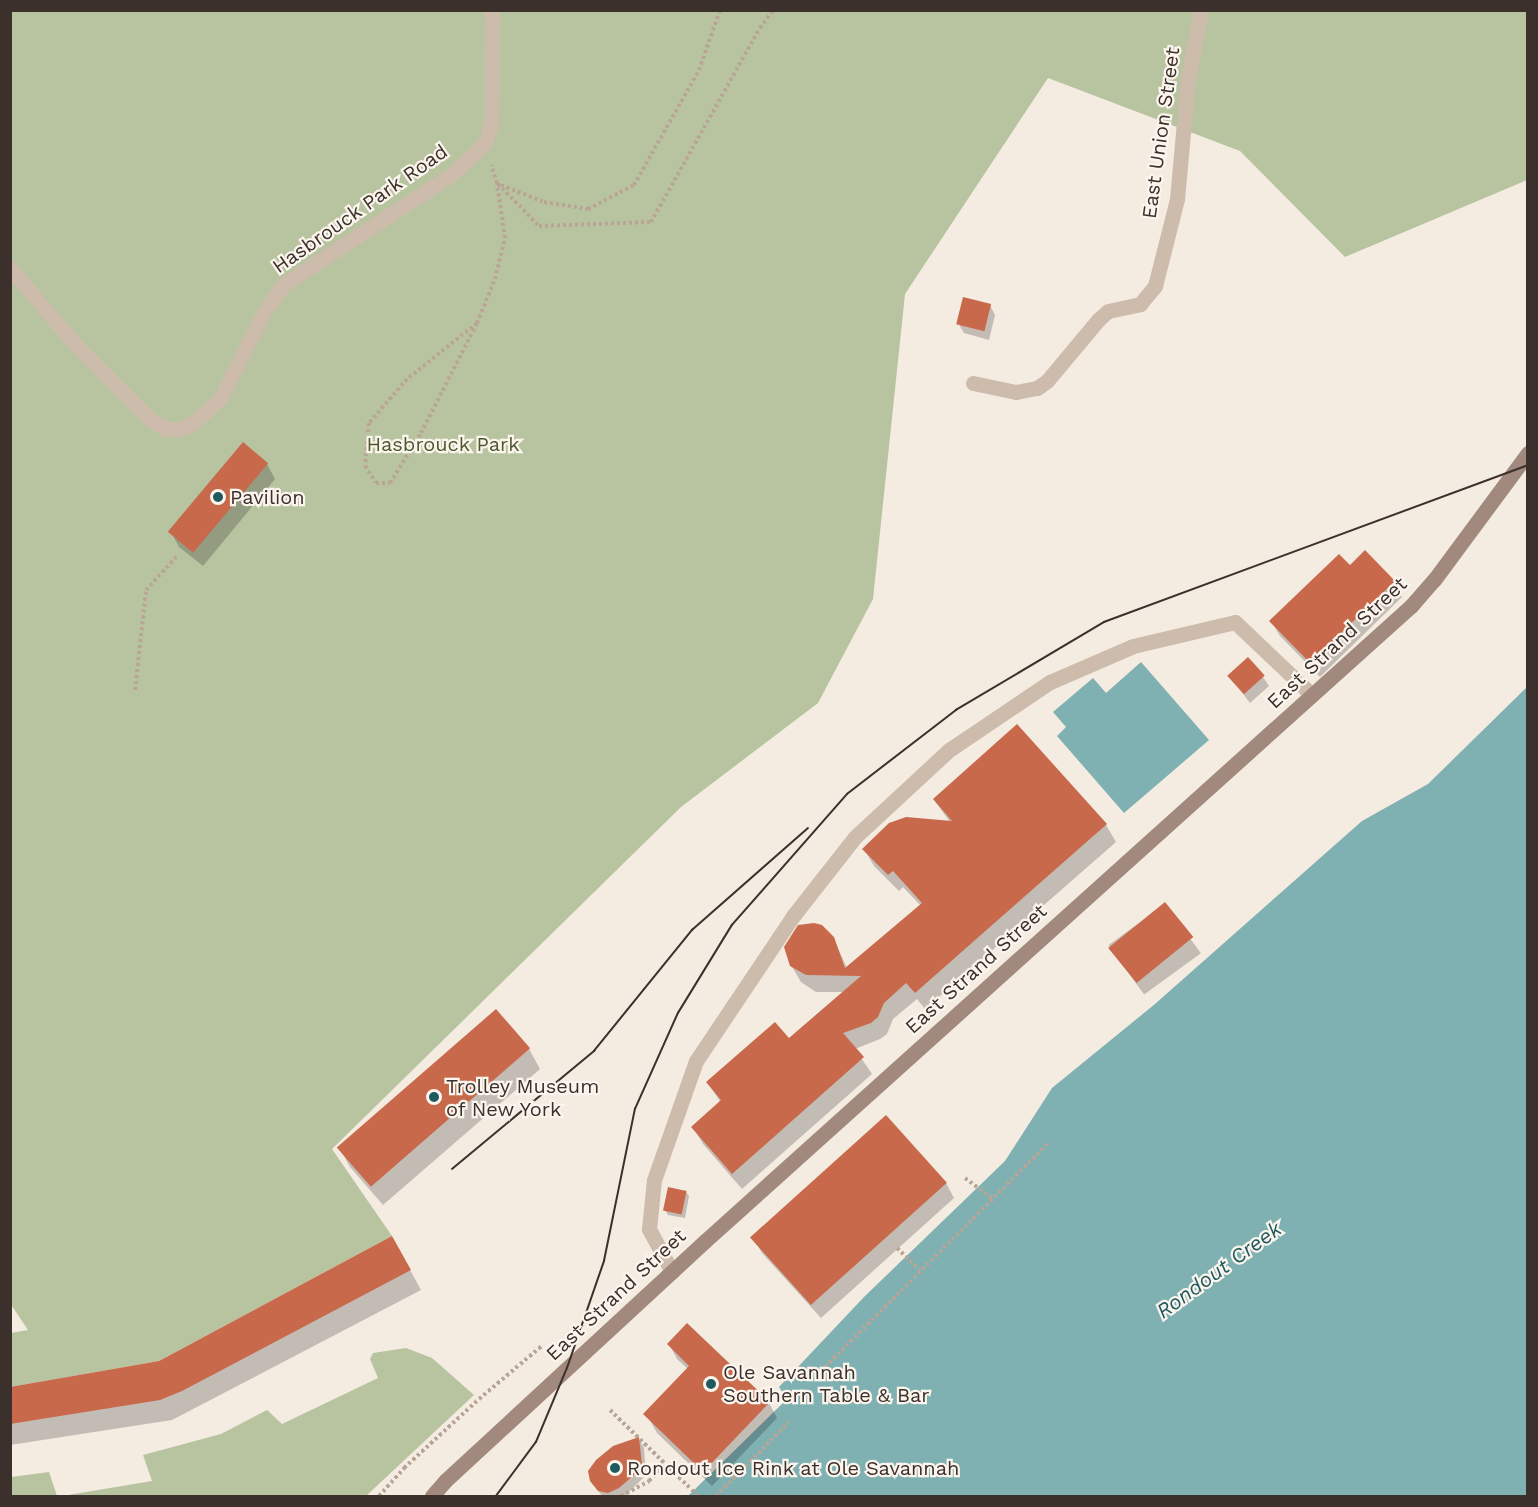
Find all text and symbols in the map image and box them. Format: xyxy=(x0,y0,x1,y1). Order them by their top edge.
street label: East Union Street xyxy=(1137,46,1185,220)
street label: Hasbrouck Park Road xyxy=(267,139,453,279)
park label: Hasbrouck Park xyxy=(366,432,520,456)
place label: Pavilion xyxy=(230,485,305,509)
marker: Pavilion xyxy=(211,490,225,504)
street label: East Strand Street xyxy=(1262,572,1412,714)
street label: East Strand Street xyxy=(900,899,1052,1039)
place label: Trolley Museum of New York xyxy=(446,1074,600,1121)
marker: Trolley Museum of New York xyxy=(427,1090,441,1104)
water label: Rondout Creek xyxy=(1151,1216,1287,1324)
street label: East Strand Street xyxy=(541,1224,691,1366)
place label: Ole Savannah Southern Table & Bar xyxy=(723,1360,930,1407)
marker: Ole Savannah Southern Table & Bar xyxy=(704,1377,718,1391)
place label: Rondout Ice Rink at Ole Savannah xyxy=(627,1456,960,1480)
marker: Rondout Ice Rink at Ole Savannah xyxy=(608,1461,622,1475)

